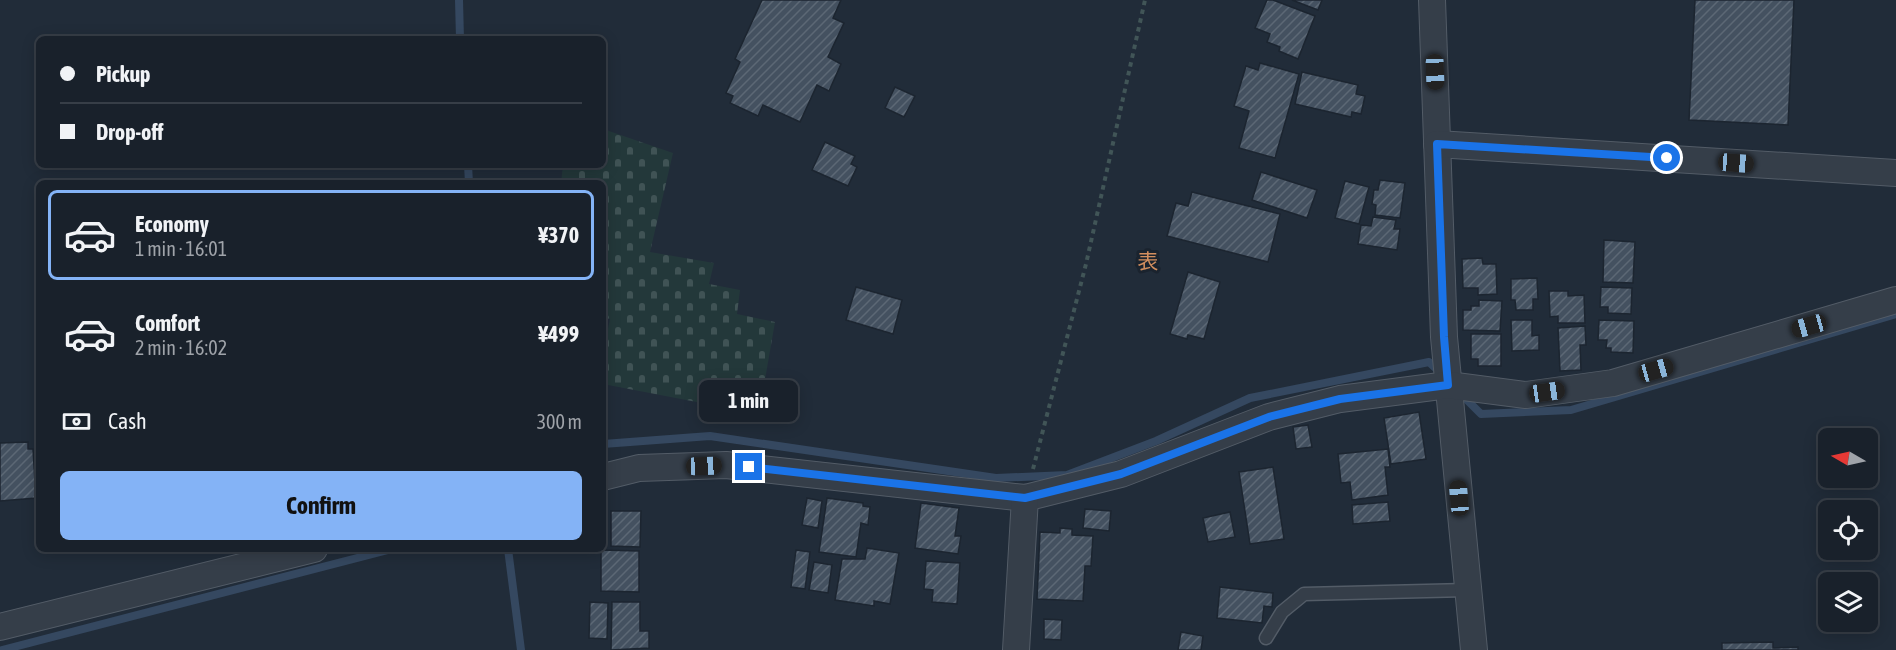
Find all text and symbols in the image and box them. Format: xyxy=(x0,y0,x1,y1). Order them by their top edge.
car xyxy=(1425,54,1445,90)
text: Pickup xyxy=(96,61,151,87)
text: Drop-off xyxy=(96,119,163,145)
route start xyxy=(1653,144,1680,171)
car xyxy=(1717,153,1755,173)
icon: car xyxy=(63,208,117,262)
text: Economy xyxy=(135,211,209,237)
text: ¥370 xyxy=(538,222,579,248)
text: 1 min · 16:01 xyxy=(135,237,227,260)
district label: 表 xyxy=(1138,249,1159,273)
icon: car xyxy=(63,307,117,361)
text: Comfort xyxy=(135,310,200,336)
car xyxy=(1789,312,1829,340)
text: ¥499 xyxy=(538,321,579,347)
text: 2 min · 16:02 xyxy=(135,336,227,359)
car xyxy=(1636,356,1676,384)
callout: 1 min xyxy=(700,380,798,422)
car xyxy=(1528,381,1566,403)
text: 1 min xyxy=(728,389,769,412)
icon: cash xyxy=(60,405,93,438)
text: Cash xyxy=(108,408,147,434)
text: 300 m xyxy=(537,410,582,433)
north arrow xyxy=(1818,428,1878,488)
map controls xyxy=(1818,428,1878,632)
route end xyxy=(735,453,762,480)
car xyxy=(686,456,722,476)
button: Confirm xyxy=(60,471,582,540)
car xyxy=(1448,479,1470,517)
button: locate xyxy=(1818,500,1878,560)
button: layers xyxy=(1818,572,1878,632)

